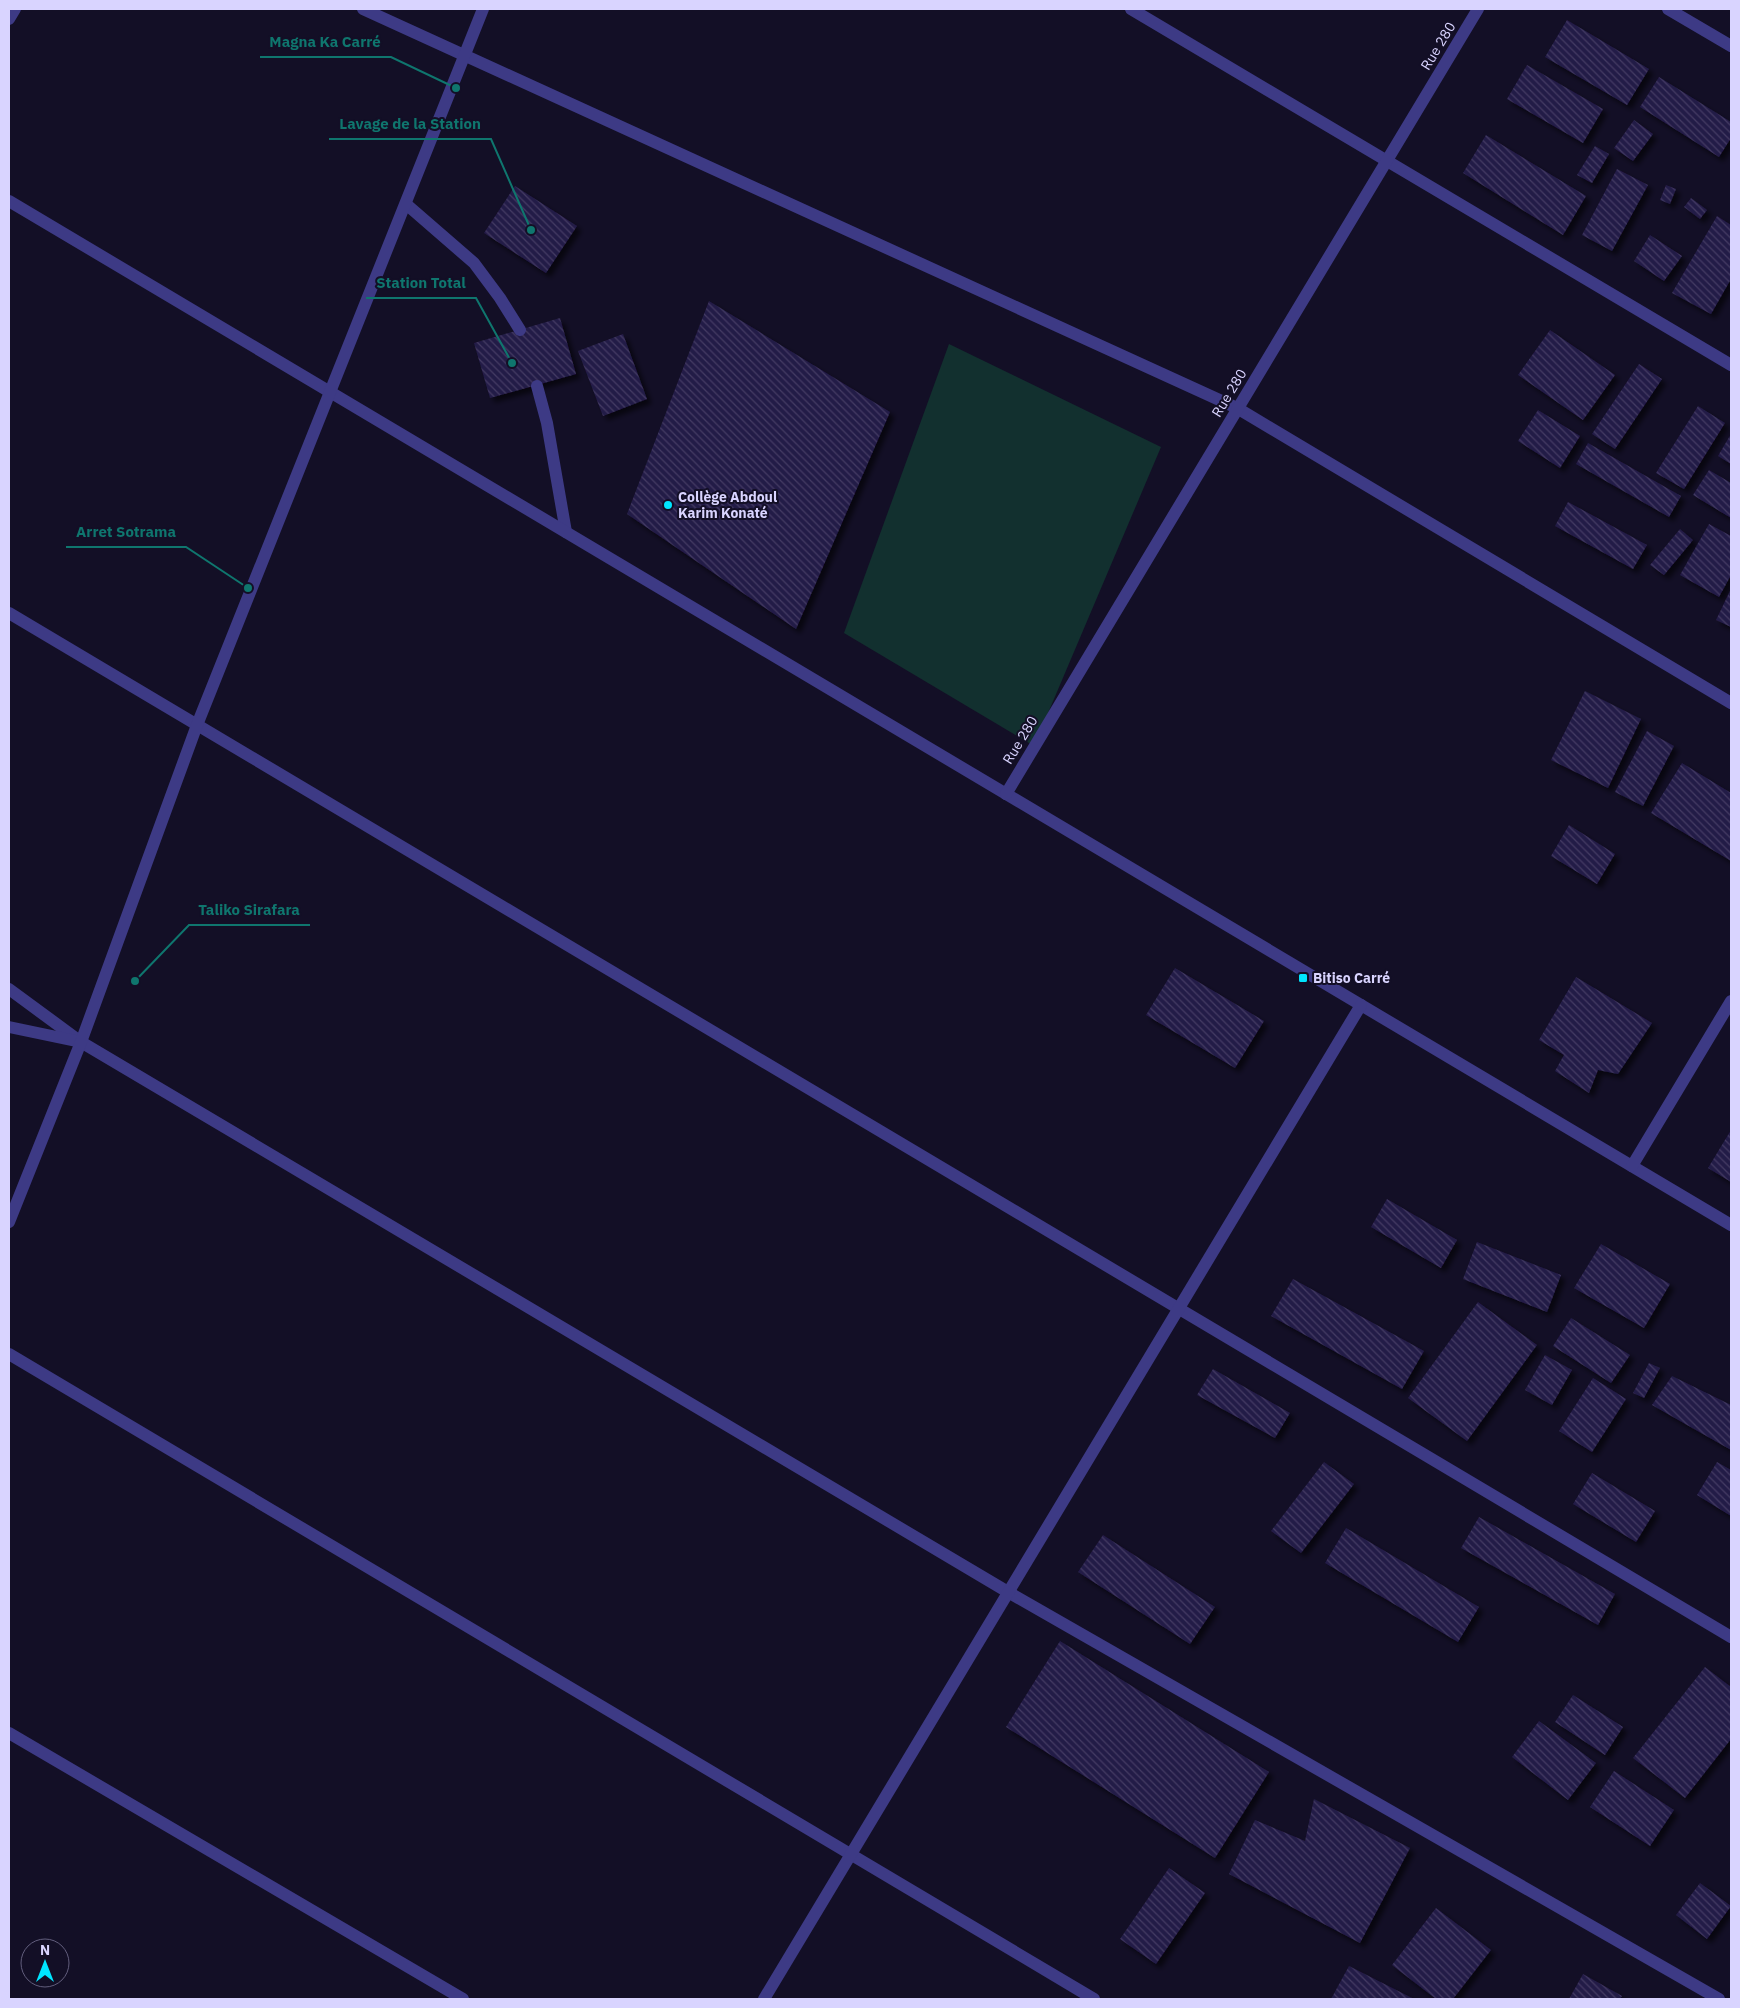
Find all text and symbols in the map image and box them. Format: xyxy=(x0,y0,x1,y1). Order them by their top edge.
street label: Rue 280 xyxy=(1417,19,1459,73)
callout: Magna Ka Carré xyxy=(260,27,391,57)
text: Magna Ka Carré xyxy=(269,32,381,51)
callout: Lavage de la Station xyxy=(329,109,491,139)
text: Lavage de la Station xyxy=(339,114,481,133)
callout: Station Total xyxy=(366,268,476,298)
text: Station Total xyxy=(376,273,466,292)
street label: Rue 280 xyxy=(1208,366,1250,420)
place label: Collège Abdoul Karim Konaté xyxy=(678,488,777,522)
marker: Collège Abdoul Karim Konaté xyxy=(662,499,674,511)
callout: Arret Sotrama xyxy=(66,517,186,547)
text: Arret Sotrama xyxy=(76,522,176,541)
street label: Rue 280 xyxy=(999,713,1041,767)
callout: Taliko Sirafara xyxy=(189,895,310,925)
text: Taliko Sirafara xyxy=(198,900,300,919)
place label: Bitiso Carré xyxy=(1313,969,1390,987)
marker: Bitiso Carré xyxy=(1297,972,1309,984)
north arrow xyxy=(20,1938,70,1988)
text: N xyxy=(40,1941,50,1959)

